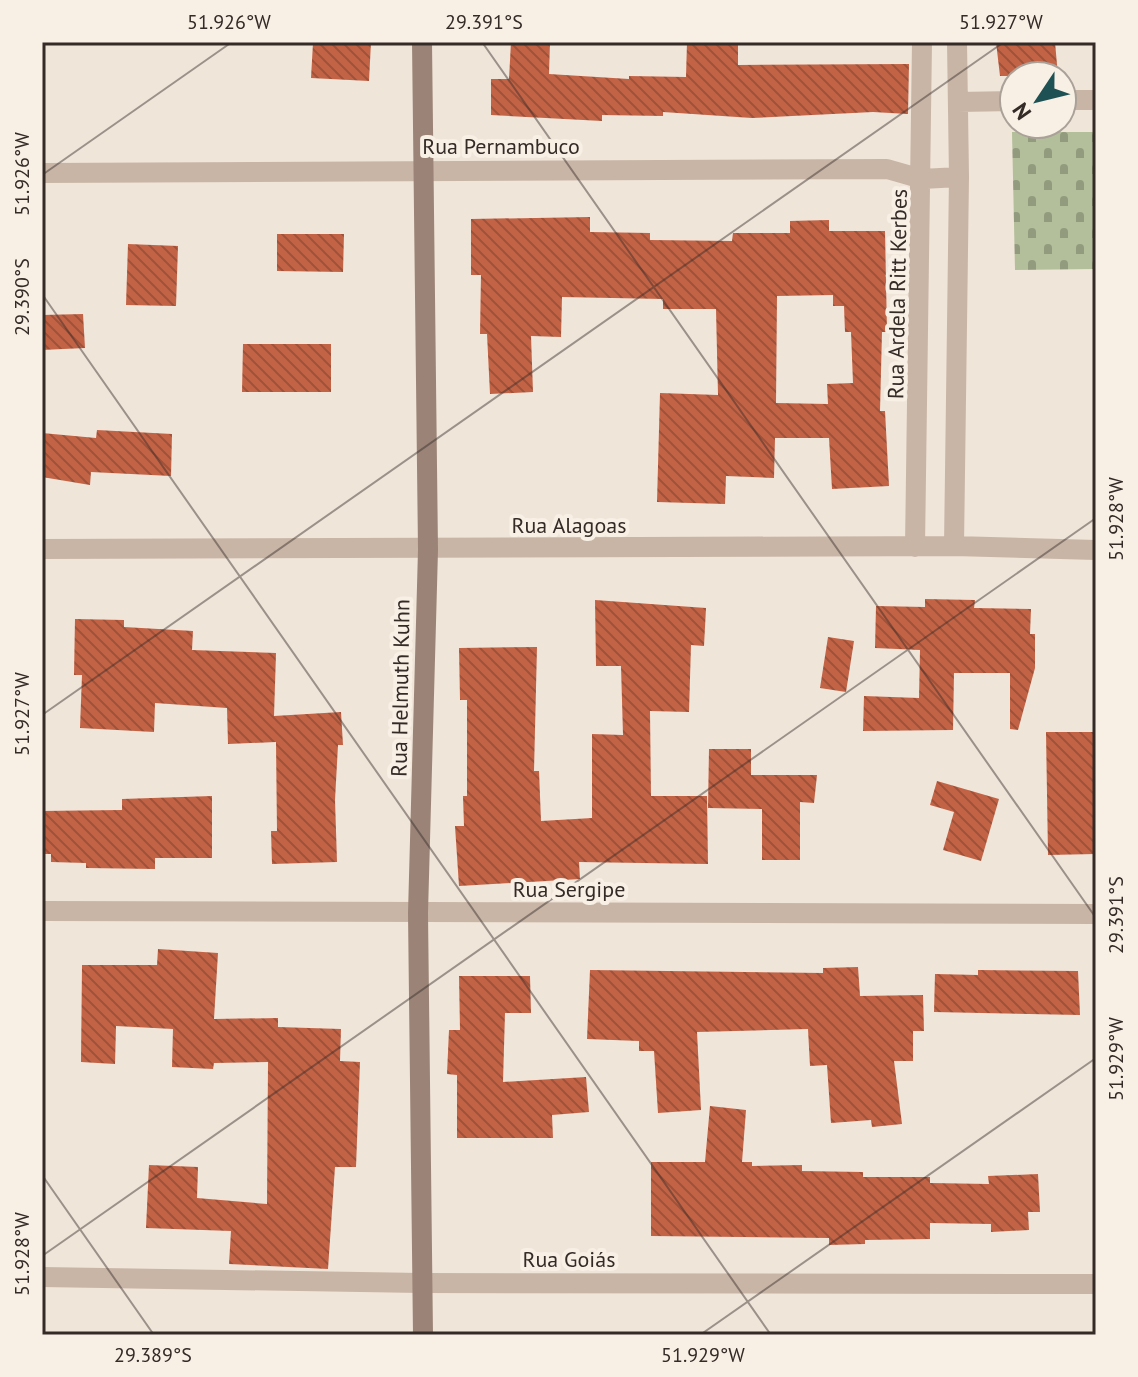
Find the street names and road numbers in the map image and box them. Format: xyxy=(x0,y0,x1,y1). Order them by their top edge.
street label: Rua Pernambuco xyxy=(422,132,580,160)
street label: Rua Ardela Ritt Kerbes xyxy=(881,189,913,399)
street label: Rua Alagoas xyxy=(512,511,626,539)
street label: Rua Helmuth Kuhn xyxy=(384,599,416,777)
street label: Rua Sergipe xyxy=(513,875,625,903)
street label: Rua Goiás xyxy=(523,1245,615,1273)

